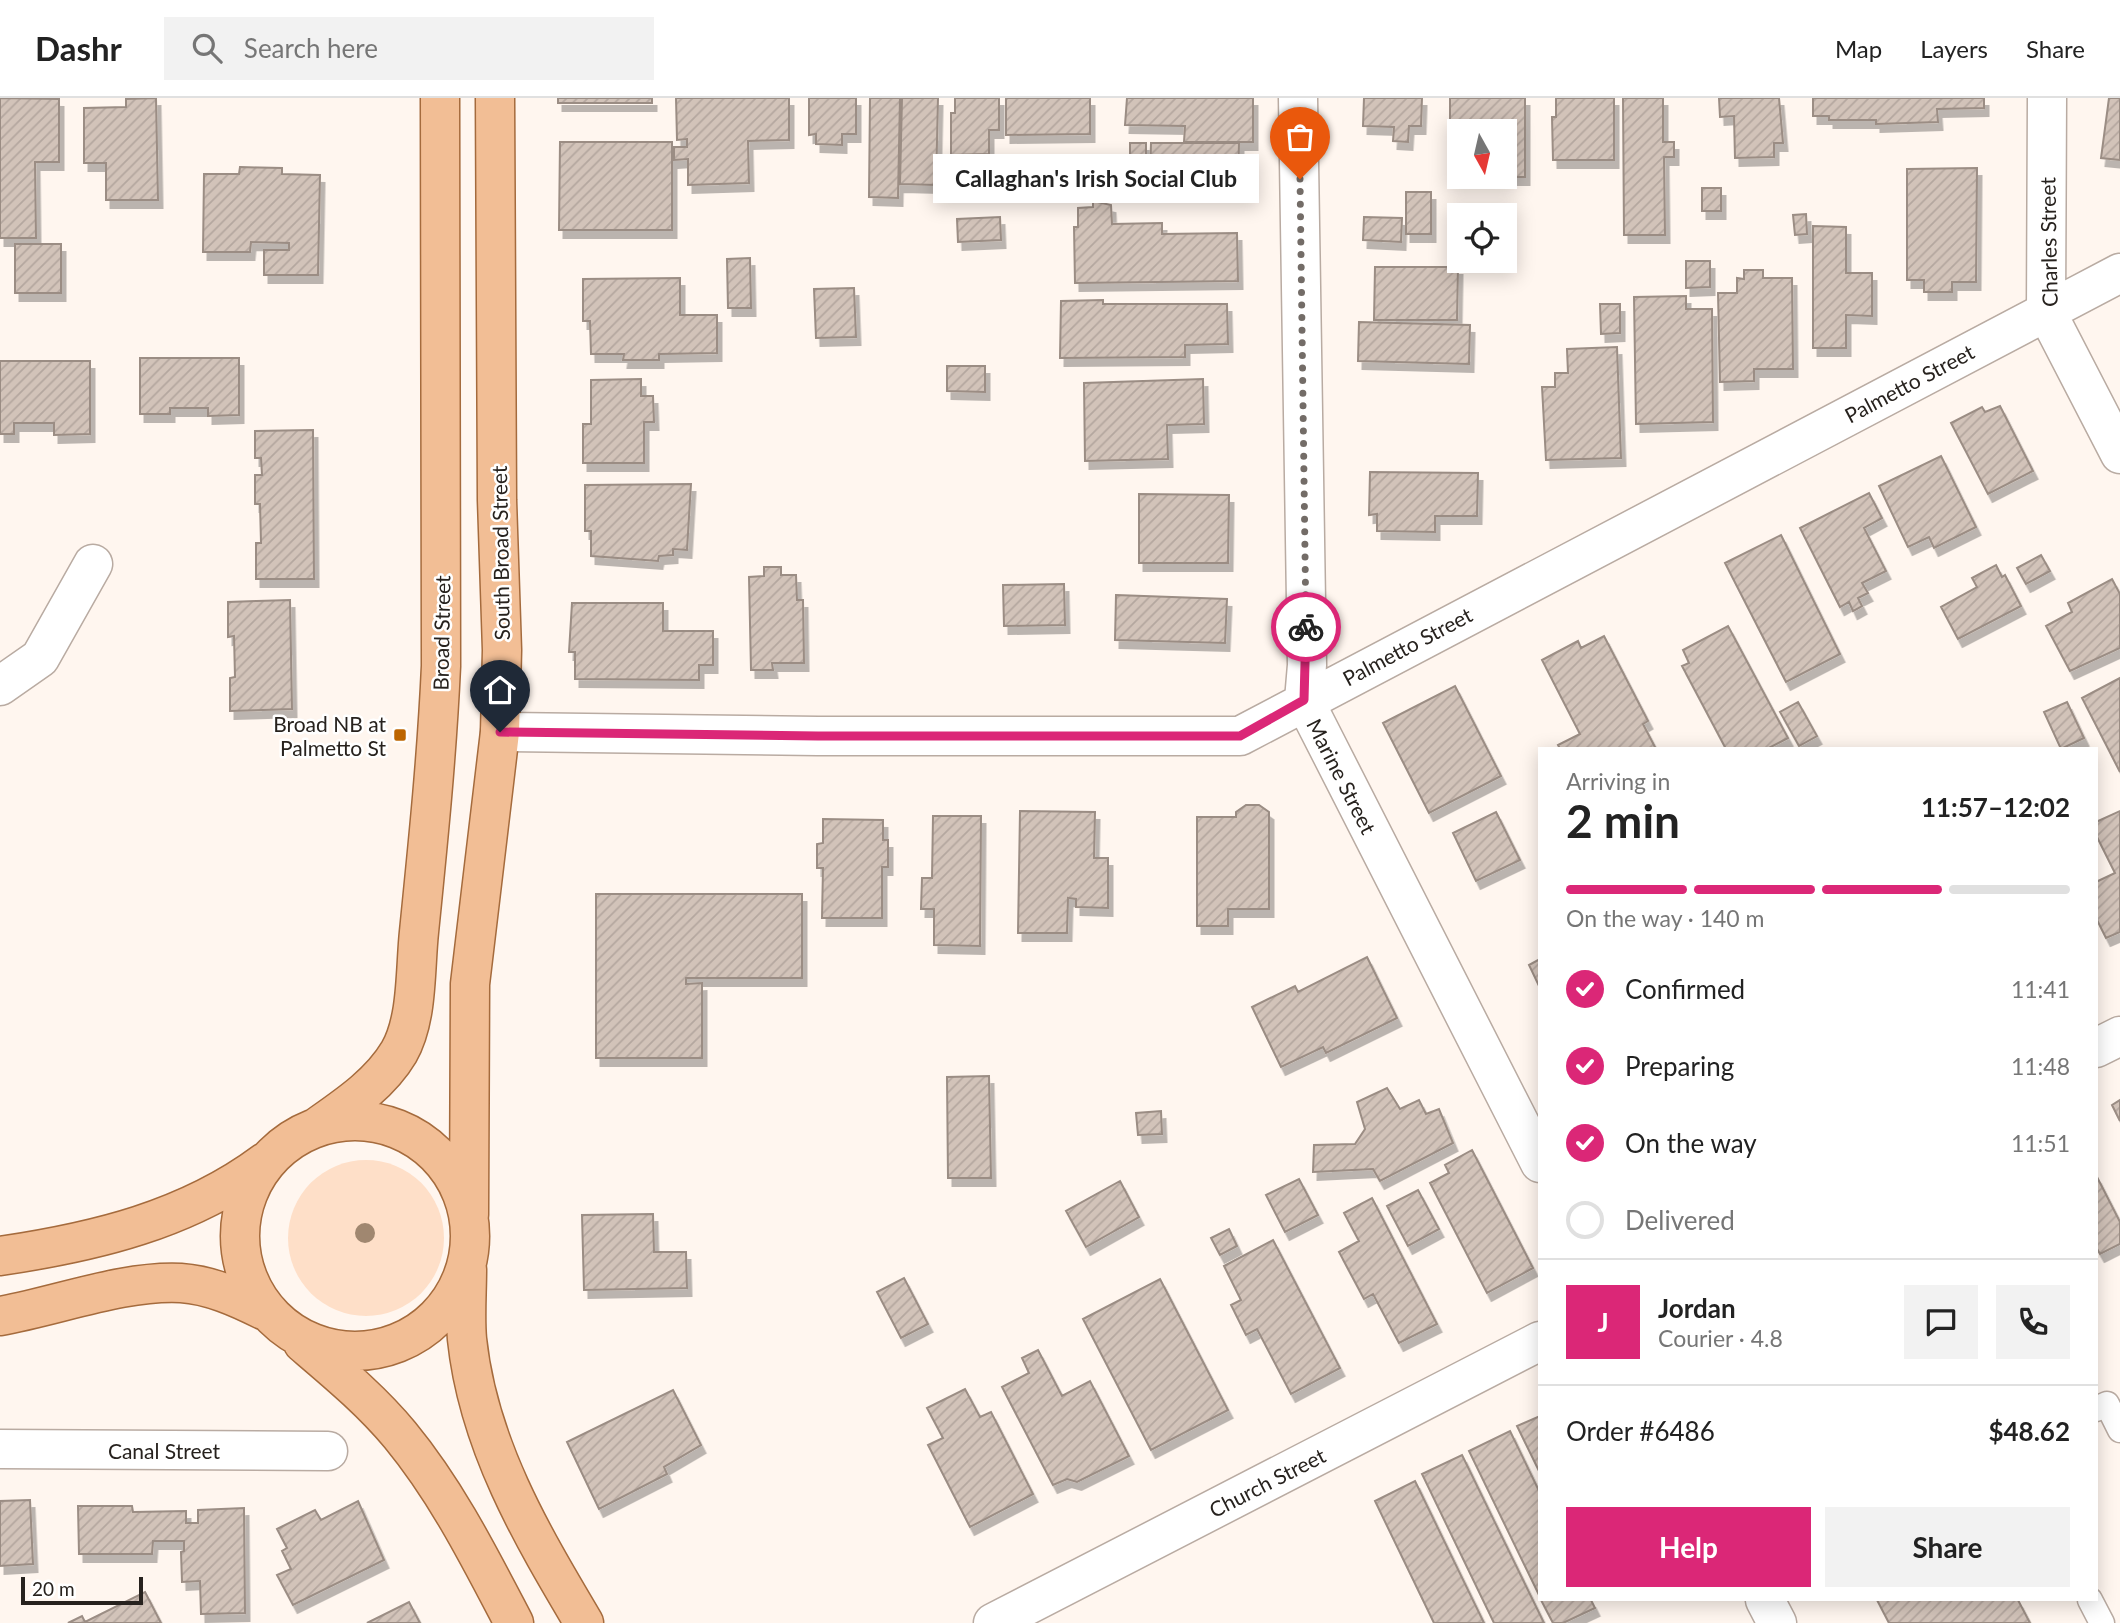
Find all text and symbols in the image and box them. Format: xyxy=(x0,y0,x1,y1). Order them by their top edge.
search box xyxy=(164,17,654,80)
text: Dashr xyxy=(35,28,122,68)
icon: search xyxy=(188,29,226,67)
text: Search here xyxy=(244,32,378,64)
text: Map xyxy=(1835,34,1882,63)
text: Layers xyxy=(1920,34,1988,63)
text: Share xyxy=(2026,34,2085,63)
pin xyxy=(1270,107,1330,179)
icon: bag xyxy=(1281,118,1319,156)
north arrow xyxy=(1447,119,1517,189)
map controls xyxy=(1447,119,1517,273)
callout: Callaghan's Irish Social Club xyxy=(932,154,1258,204)
text: Callaghan's Irish Social Club xyxy=(955,164,1237,192)
street label: Charles Street xyxy=(2034,177,2062,307)
button: locate xyxy=(1447,203,1517,273)
street label: Palmetto Street xyxy=(1840,338,1978,428)
street label: South Broad Street xyxy=(486,465,514,641)
street label: Broad Street xyxy=(427,575,455,691)
courier xyxy=(1271,592,1341,662)
street label: Palmetto Street xyxy=(1338,601,1476,691)
icon: bike xyxy=(1287,608,1325,646)
pin xyxy=(470,660,530,732)
icon: home xyxy=(481,671,519,709)
place label: Broad NB at Palmetto St xyxy=(273,711,386,760)
street label: Marine Street xyxy=(1302,714,1382,838)
marker: Broad NB at Palmetto St xyxy=(392,727,408,743)
text: Arriving in xyxy=(1566,767,1670,795)
text: 11:57–12:02 xyxy=(1921,791,2070,823)
text: 2 min xyxy=(1566,793,1680,848)
text: On the way · 140 m xyxy=(1566,904,1765,932)
icon: check xyxy=(1566,970,1604,1008)
text: Confirmed xyxy=(1625,973,1745,1005)
text: 11:41 xyxy=(2011,975,2070,1003)
icon: check xyxy=(1566,1047,1604,1085)
text: Preparing xyxy=(1625,1050,1734,1082)
text: 11:48 xyxy=(2011,1052,2070,1080)
icon: check xyxy=(1566,1124,1604,1162)
text: On the way xyxy=(1625,1127,1757,1159)
text: 11:51 xyxy=(2011,1129,2070,1157)
text: Delivered xyxy=(1625,1204,1735,1236)
button: chat xyxy=(1904,1285,1978,1359)
button: phone xyxy=(1996,1285,2070,1359)
text: Jordan xyxy=(1658,1292,1736,1324)
text: J xyxy=(1597,1306,1609,1338)
text: Courier · 4.8 xyxy=(1658,1324,1783,1352)
text: Order #6486 xyxy=(1566,1415,1715,1447)
text: $48.62 xyxy=(1988,1415,2070,1447)
street label: Canal Street xyxy=(108,1438,221,1463)
street label: Church Street xyxy=(1205,1442,1330,1522)
button: Help xyxy=(1566,1507,1811,1587)
button: Share xyxy=(1825,1507,2070,1587)
scale bar xyxy=(21,1574,144,1606)
text: 20 m xyxy=(32,1577,75,1600)

